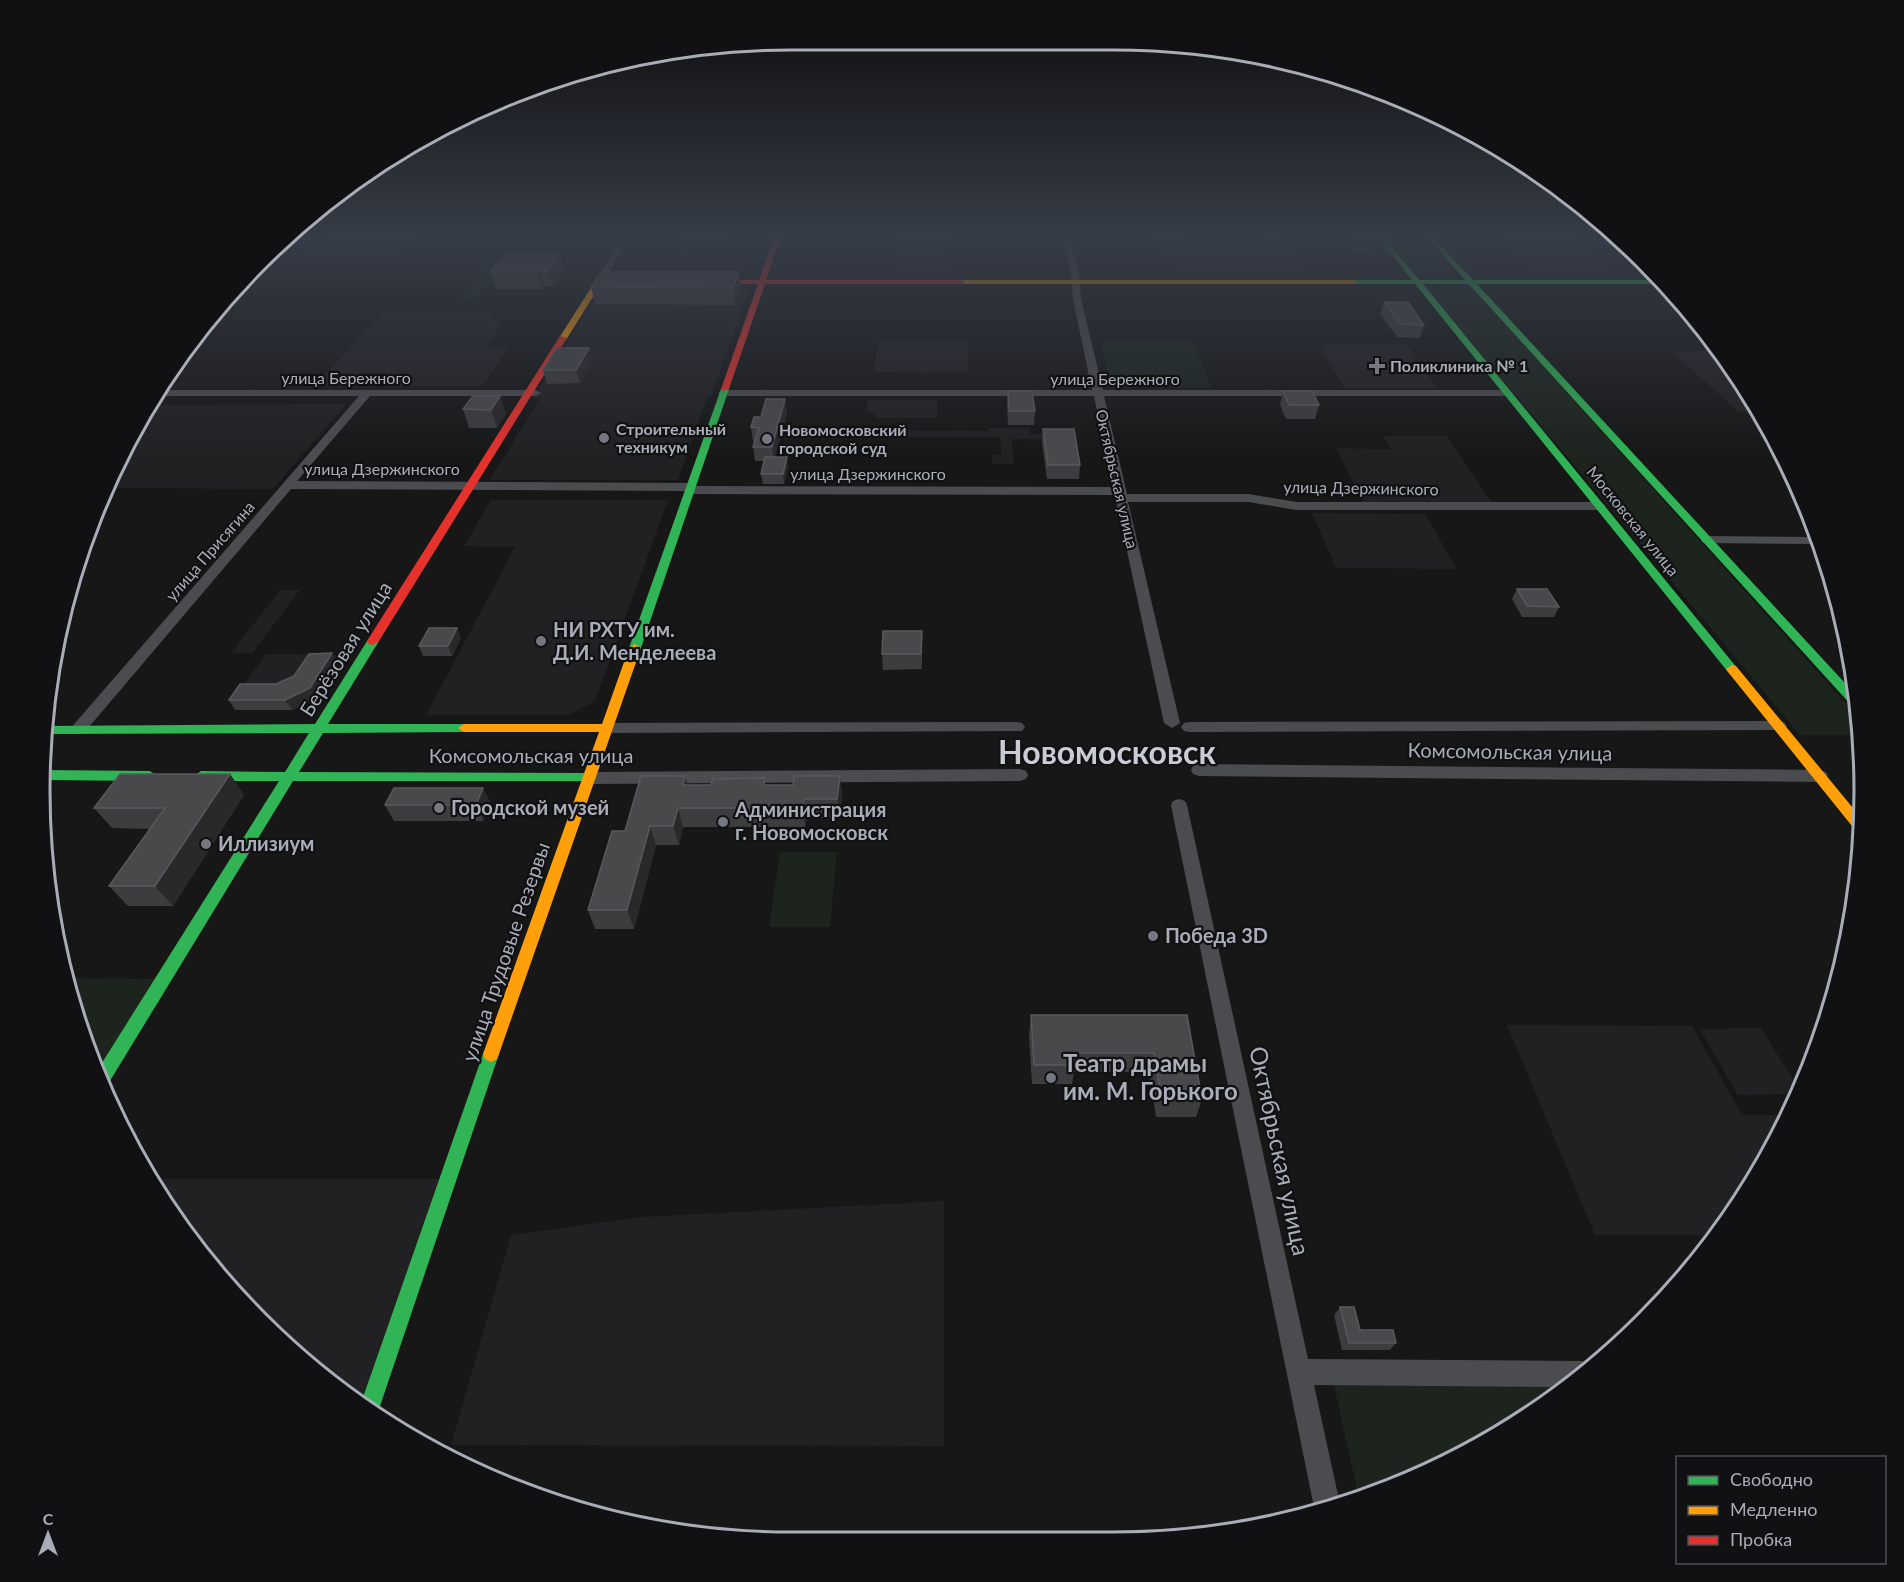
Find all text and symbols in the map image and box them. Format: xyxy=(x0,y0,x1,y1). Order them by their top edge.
place label: Поликлиника № 1 xyxy=(1390,356,1528,375)
marker: Поликлиника № 1 xyxy=(1368,357,1386,375)
street label: улица Бережного xyxy=(281,368,411,387)
street label: улица Бережного xyxy=(1050,369,1180,388)
street label: Октябрьская улица xyxy=(1092,408,1143,550)
place label: Строительный техникум xyxy=(616,419,726,456)
place label: Новомосковский городской суд xyxy=(779,420,907,457)
marker: Строительный техникум xyxy=(597,431,611,445)
marker: Новомосковский городской суд xyxy=(760,432,774,446)
street label: улица Дзержинского xyxy=(304,459,460,478)
street label: Московская улица xyxy=(1583,462,1684,579)
street label: улица Дзержинского xyxy=(790,464,946,483)
street label: улица Дзержинского xyxy=(1283,477,1439,498)
street label: улица Присягина xyxy=(161,497,258,604)
street label: Берёзовая улица xyxy=(294,577,396,720)
place label: НИ РХТУ им. Д.И. Менделеева xyxy=(553,617,716,664)
marker: НИ РХТУ им. Д.И. Менделеева xyxy=(534,634,548,648)
district label: Новомосковск xyxy=(998,732,1217,771)
street label: Комсомольская улица xyxy=(1407,737,1613,765)
street label: Комсомольская улица xyxy=(429,743,633,767)
place label: Городской музей xyxy=(451,795,609,819)
place label: Администрация г. Новомосковск xyxy=(734,797,888,844)
marker: Городской музей xyxy=(432,801,446,815)
marker: Администрация г. Новомосковск xyxy=(716,815,730,829)
place label: Иллизиум xyxy=(218,831,314,855)
marker: Иллизиум xyxy=(199,837,213,851)
street label: улица Трудовые Резервы xyxy=(456,839,554,1064)
place label: Победа 3D xyxy=(1165,923,1268,947)
marker: Победа 3D xyxy=(1146,929,1160,943)
street label: Октябрьская улица xyxy=(1244,1043,1317,1258)
place label: Театр драмы им. М. Горького xyxy=(1063,1048,1238,1105)
marker: Театр драмы им. М. Горького xyxy=(1044,1071,1058,1085)
legend xyxy=(1676,1456,1886,1564)
text: Свободно xyxy=(1730,1468,1813,1490)
text: Медленно xyxy=(1730,1498,1818,1520)
north arrow xyxy=(18,1504,78,1564)
text: С xyxy=(43,1509,54,1528)
text: Пробка xyxy=(1730,1528,1792,1550)

